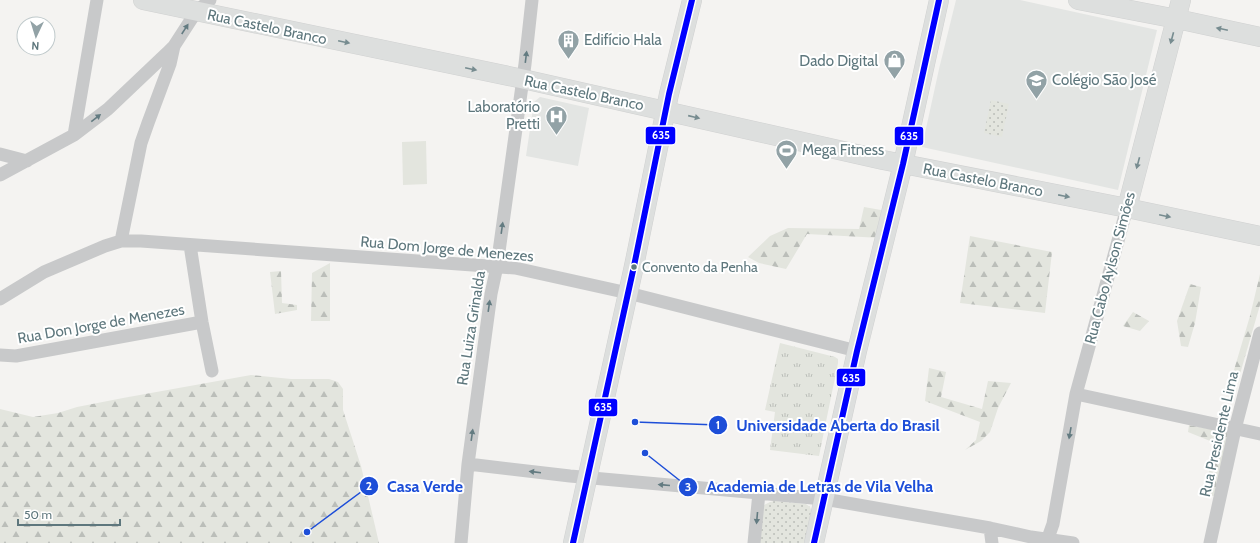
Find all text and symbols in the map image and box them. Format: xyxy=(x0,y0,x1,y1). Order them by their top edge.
street label: Rua Castelo Branco xyxy=(206,6,328,48)
north arrow xyxy=(16,16,56,56)
one-way arrow xyxy=(181,24,189,34)
one-way arrow xyxy=(1216,25,1228,31)
building icon: Edifício Hala xyxy=(555,27,581,60)
place label: Edifício Hala xyxy=(584,31,663,49)
one-way arrow xyxy=(1169,32,1175,44)
text: N xyxy=(31,39,40,53)
one-way arrow xyxy=(338,40,350,46)
shop icon: Dado Digital xyxy=(881,48,907,81)
one-way arrow xyxy=(523,51,529,63)
place label: Dado Digital xyxy=(799,52,878,70)
one-way arrow xyxy=(465,66,477,72)
school or university icon: Colégio São José xyxy=(1023,67,1049,100)
place label: Colégio São José xyxy=(1052,71,1157,89)
street label: Rua Castelo Branco xyxy=(523,72,645,114)
place label: Laboratório Pretti xyxy=(468,98,540,133)
hospital icon: Laboratório Pretti xyxy=(543,103,569,136)
one-way arrow xyxy=(90,114,101,122)
one-way arrow xyxy=(688,114,700,120)
line badge: 635 xyxy=(645,126,676,145)
line badge: 635 xyxy=(894,126,924,146)
text: 635 xyxy=(652,128,670,142)
text: 635 xyxy=(900,129,918,143)
sports icon: Mega Fitness xyxy=(774,137,800,170)
place label: Mega Fitness xyxy=(802,141,884,159)
one-way arrow xyxy=(1135,158,1141,170)
street label: Rua Castelo Branco xyxy=(922,160,1044,200)
street label: Rua Cabo Aylson Simões xyxy=(1081,190,1139,346)
one-way arrow xyxy=(1058,193,1071,199)
one-way arrow xyxy=(1159,214,1171,220)
one-way arrow xyxy=(499,222,505,234)
street label: Rua Dom Jorge de Menezes xyxy=(360,232,534,266)
place label: Convento da Penha xyxy=(642,258,758,276)
marker: Convento da Penha xyxy=(629,262,639,272)
street label: Rua Luiza Grinalda xyxy=(453,269,489,387)
street label: Rua Don Jorge de Menezes xyxy=(16,300,186,348)
one-way arrow xyxy=(486,300,492,312)
line badge: 635 xyxy=(836,368,866,387)
street label: Rua Presidente Lima xyxy=(1196,368,1242,499)
text: 635 xyxy=(842,371,860,385)
line badge: 635 xyxy=(588,398,618,417)
text: 635 xyxy=(594,400,612,414)
callout: Universidade Aberta do Brasil xyxy=(708,411,947,439)
text: Universidade Aberta do Brasil xyxy=(736,416,940,435)
text: 1 xyxy=(716,417,720,432)
one-way arrow xyxy=(1066,427,1072,439)
one-way arrow xyxy=(469,429,475,441)
one-way arrow xyxy=(529,469,541,475)
callout: Casa Verde xyxy=(359,472,471,500)
callout: Academia de Letras de Vila Velha xyxy=(678,473,941,501)
text: Casa Verde xyxy=(387,477,463,496)
text: Academia de Letras de Vila Velha xyxy=(707,477,933,496)
text: 2 xyxy=(366,478,372,493)
text: 3 xyxy=(685,479,691,494)
one-way arrow xyxy=(658,481,670,488)
scale bar xyxy=(18,501,120,527)
text: 50 m xyxy=(24,507,52,522)
one-way arrow xyxy=(753,512,760,524)

